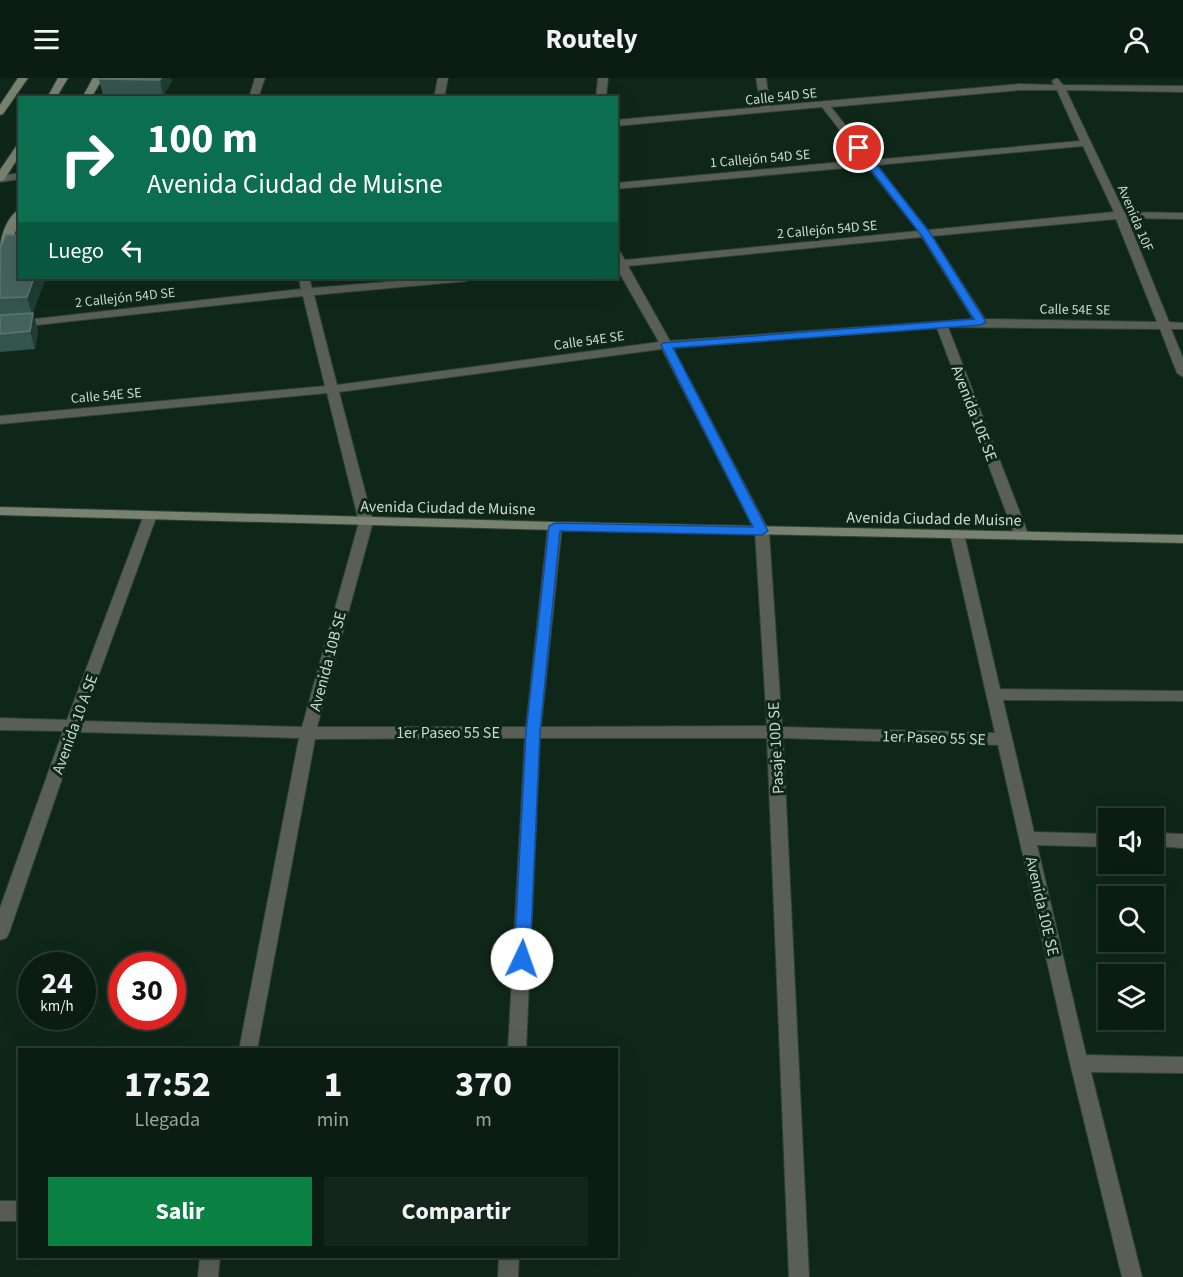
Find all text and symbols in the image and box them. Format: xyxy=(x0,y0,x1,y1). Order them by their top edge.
text: Routely xyxy=(545,20,638,59)
icon: menu xyxy=(30,23,63,56)
icon: person xyxy=(1120,23,1153,56)
street label: Calle 54D SE xyxy=(744,83,818,111)
text: 100 m xyxy=(147,109,258,169)
icon: right xyxy=(48,120,126,198)
pin xyxy=(833,122,884,173)
icon: arrive xyxy=(842,131,875,164)
street label: 1 Callejón 54D SE xyxy=(709,145,811,173)
text: Avenida Ciudad de Muisne xyxy=(147,165,443,204)
street label: Avenida 10F xyxy=(1112,182,1158,255)
street label: 2 Callejón 54D SE xyxy=(776,216,878,244)
icon: left xyxy=(116,234,149,267)
text: Luego xyxy=(48,235,104,267)
street label: 2 Callejón 54D SE xyxy=(74,283,176,313)
street label: Calle 54E SE xyxy=(1039,299,1111,321)
street label: Calle 54E SE xyxy=(553,326,626,356)
street label: Avenida 10E SE xyxy=(946,362,1002,465)
street label: Calle 54E SE xyxy=(70,383,142,409)
street label: Avenida Ciudad de Muisne xyxy=(360,495,536,521)
street label: Avenida Ciudad de Muisne xyxy=(846,506,1022,532)
street label: Avenida 10B SE xyxy=(304,609,352,713)
street label: Avenida 10 A SE xyxy=(47,671,103,777)
street label: Pasaje 10D SE xyxy=(763,701,789,795)
street label: 1er Paseo 55 SE xyxy=(396,722,500,744)
street label: 1er Paseo 55 SE xyxy=(882,725,986,751)
map controls xyxy=(1098,808,1164,1030)
button: sound xyxy=(1098,808,1164,874)
street label: Avenida 10E SE xyxy=(1020,854,1064,958)
button: search xyxy=(1098,886,1164,952)
position arrow xyxy=(490,927,554,991)
speed limit sign: 30 xyxy=(108,952,186,1030)
text: 24 xyxy=(41,962,73,1005)
button: layers xyxy=(1098,964,1164,1030)
text: km/h xyxy=(40,996,74,1017)
text: 17:52 xyxy=(124,1059,211,1110)
text: 1 xyxy=(323,1059,342,1110)
text: 370 xyxy=(455,1059,512,1110)
text: Llegada xyxy=(135,1106,200,1134)
text: min xyxy=(317,1106,349,1134)
text: m xyxy=(475,1106,492,1134)
button: Salir xyxy=(48,1177,312,1246)
button: Compartir xyxy=(324,1177,588,1246)

